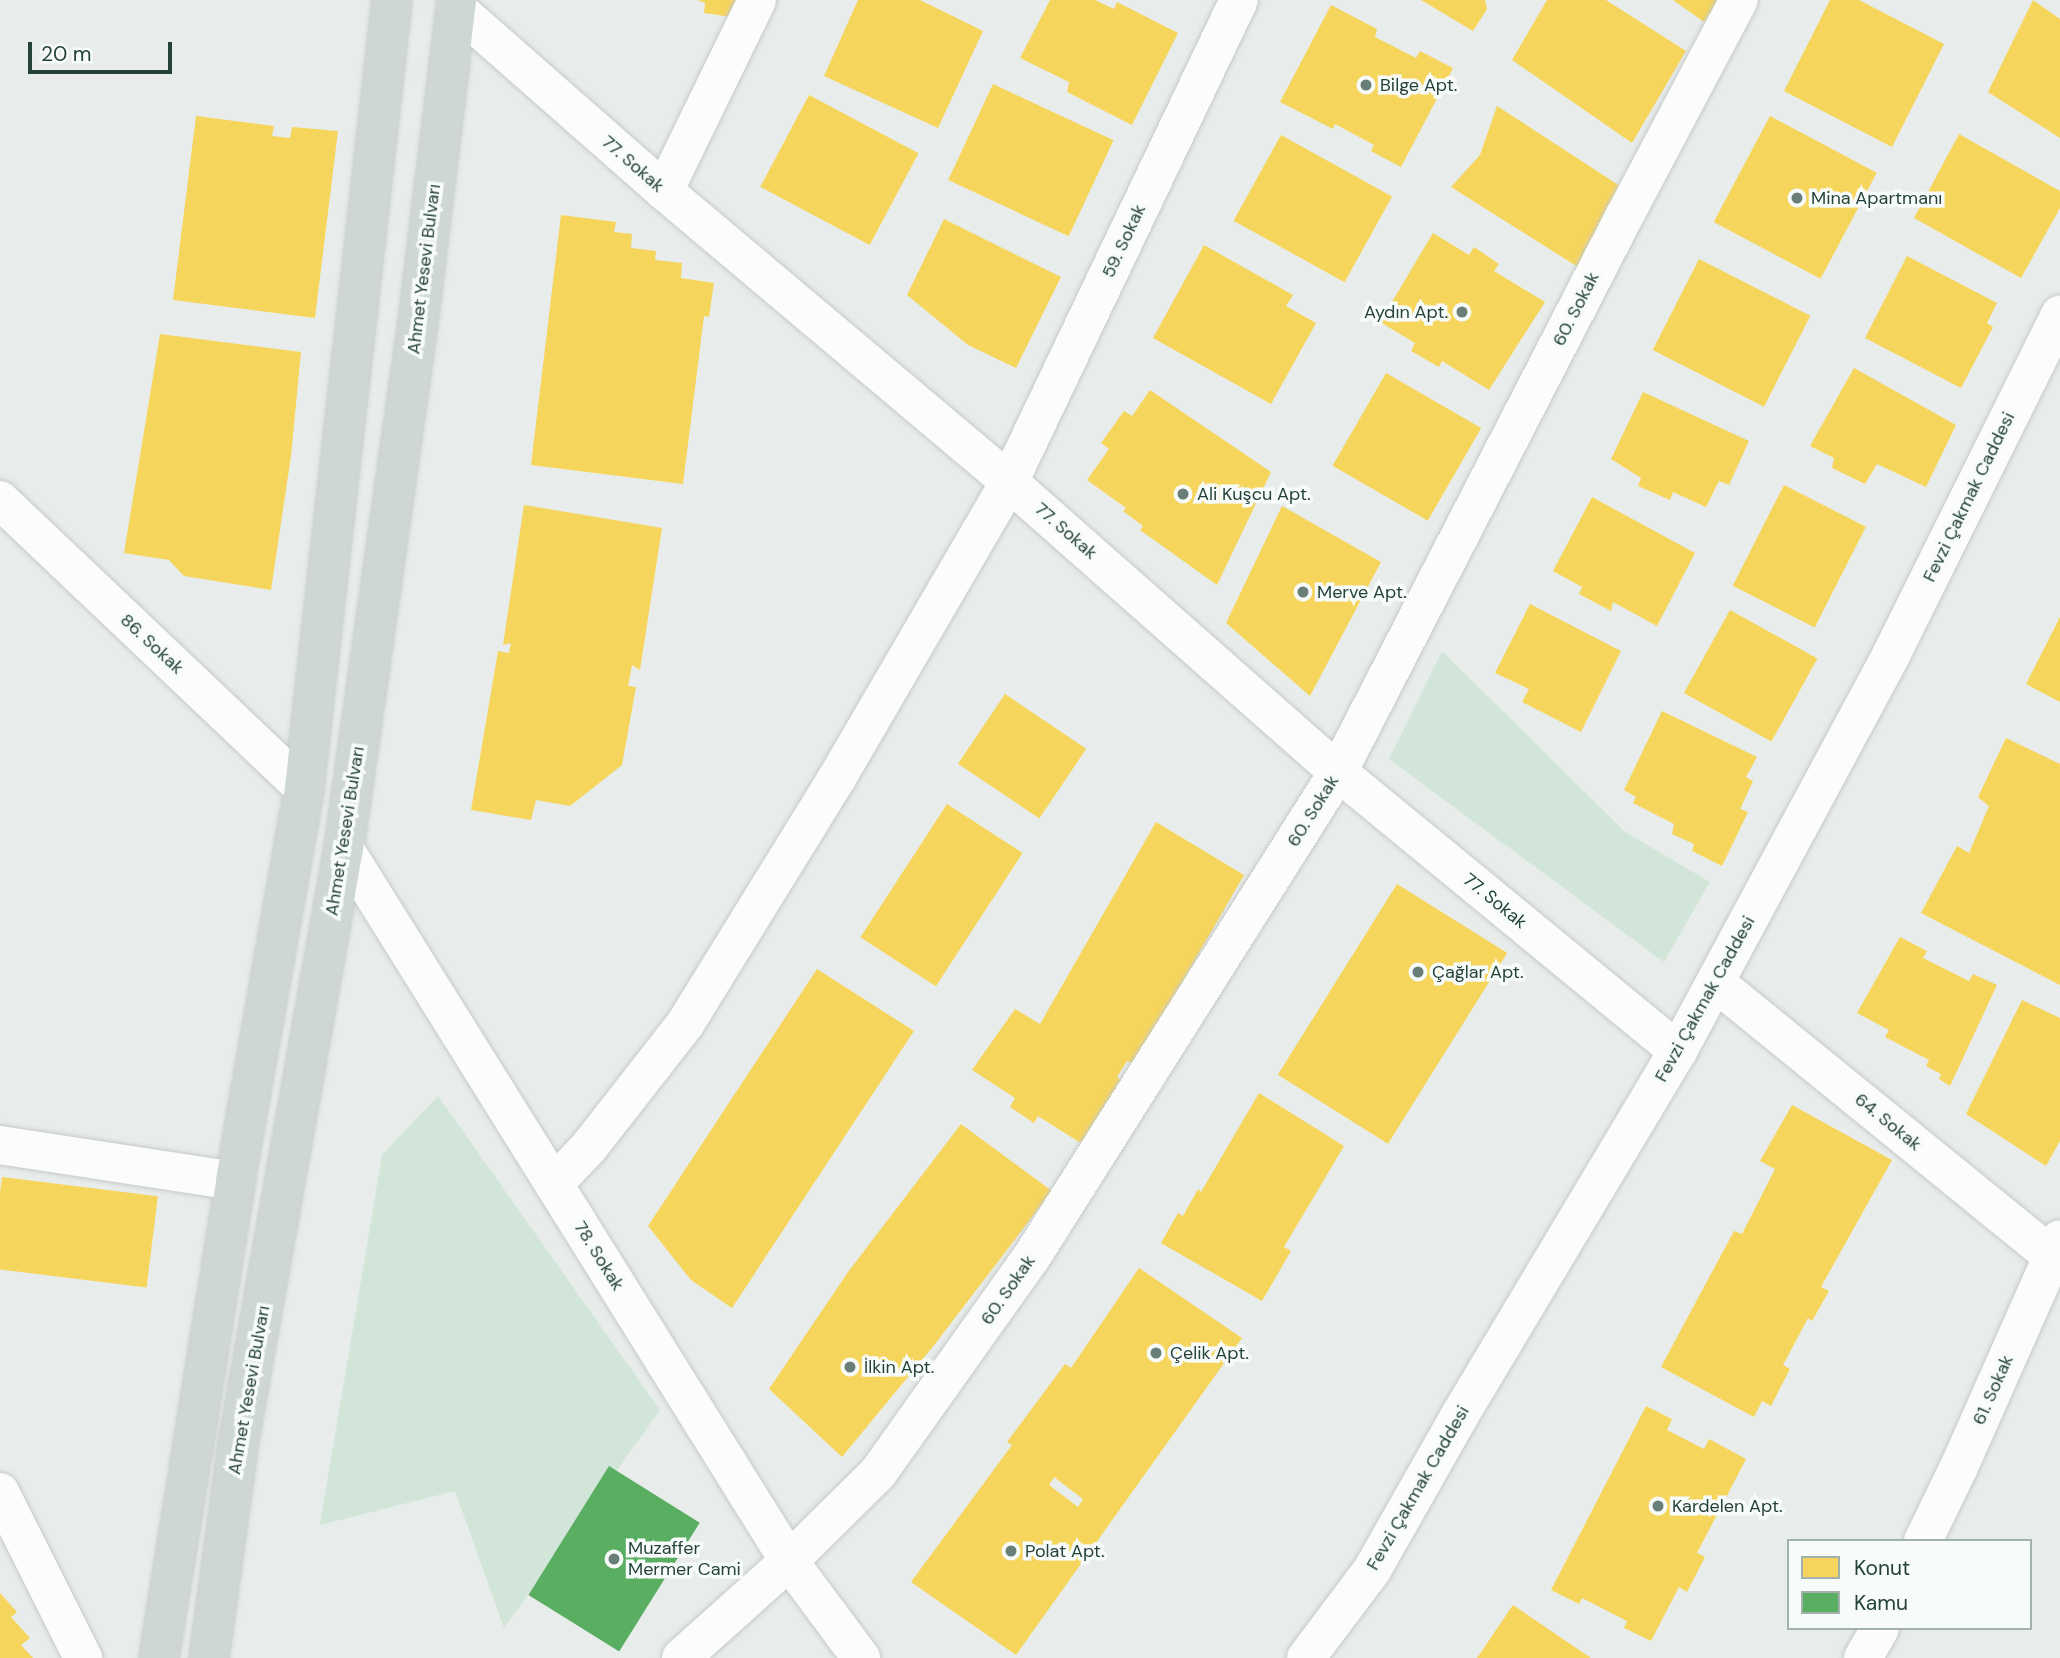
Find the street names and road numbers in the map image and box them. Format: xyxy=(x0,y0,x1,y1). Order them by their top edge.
street label: 77. Sokak xyxy=(597,131,669,197)
street label: Ahmet Yesevi Bulvarı xyxy=(403,183,445,355)
street label: 59. Sokak xyxy=(1098,201,1150,281)
street label: 60. Sokak xyxy=(1548,268,1604,350)
street label: Fevzi Çakmak Caddesi xyxy=(1918,409,2020,585)
street label: 77. Sokak xyxy=(1030,498,1102,564)
street label: 86. Sokak xyxy=(116,609,188,679)
street label: Ahmet Yesevi Bulvarı xyxy=(321,745,369,917)
street label: 60. Sokak xyxy=(1283,771,1343,851)
street label: 77. Sokak xyxy=(1459,869,1531,933)
street label: Fevzi Çakmak Caddesi xyxy=(1650,912,1760,1086)
street label: 64. Sokak xyxy=(1850,1089,1926,1155)
street label: 78. Sokak xyxy=(569,1217,629,1295)
street label: 60. Sokak xyxy=(976,1251,1040,1329)
street label: Ahmet Yesevi Bulvarı xyxy=(223,1304,275,1476)
street label: 61. Sokak xyxy=(1968,1352,2018,1428)
street label: Fevzi Çakmak Caddesi xyxy=(1362,1402,1474,1574)

